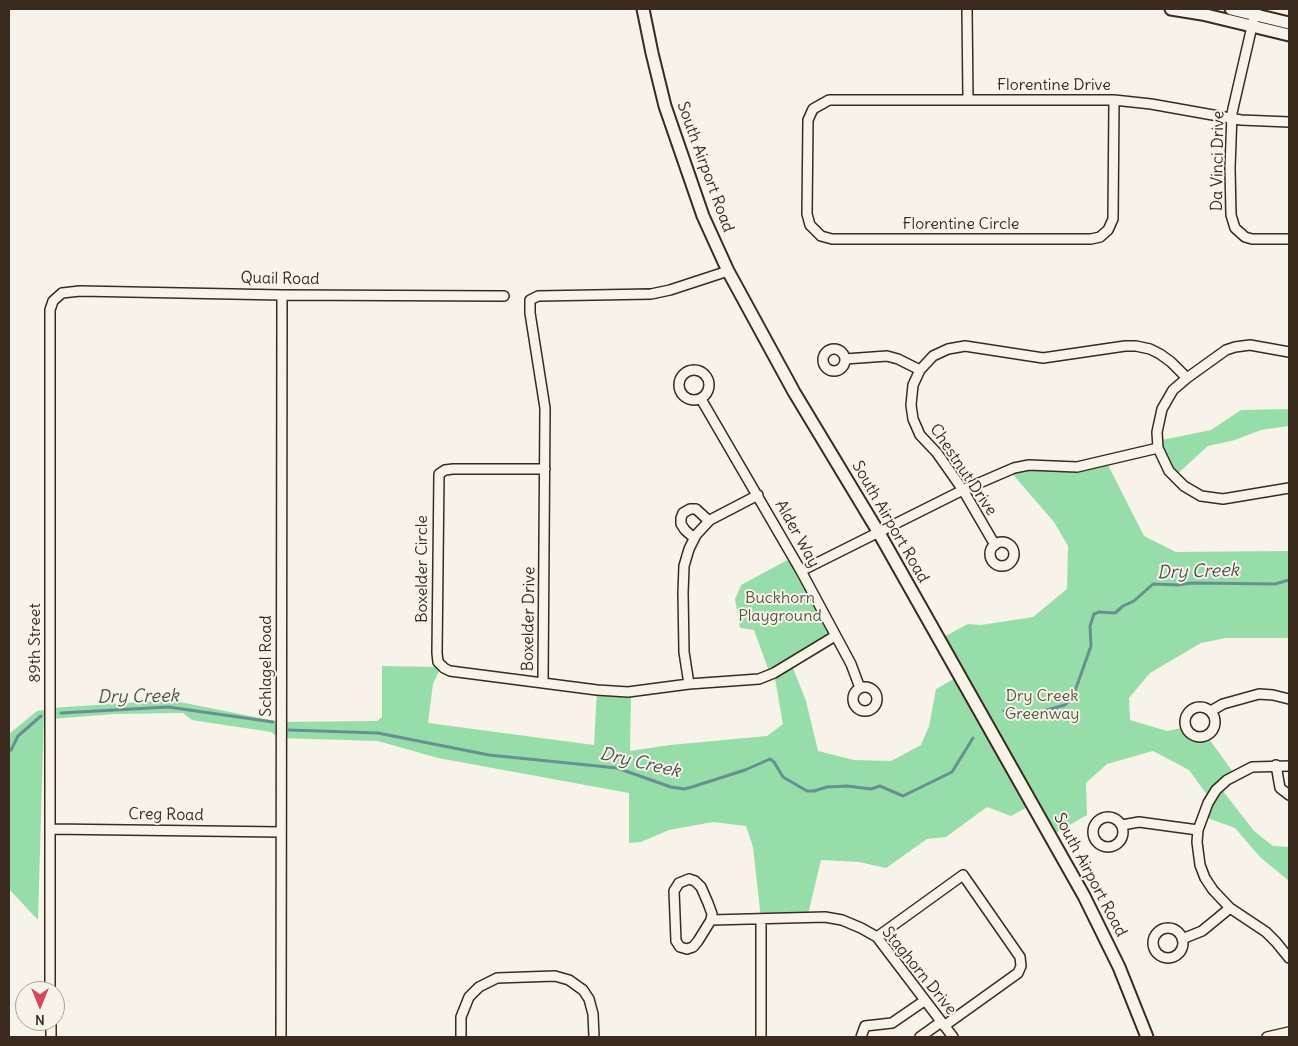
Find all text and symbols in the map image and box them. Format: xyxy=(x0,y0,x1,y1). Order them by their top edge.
street label: Florentine Drive xyxy=(997,75,1111,95)
street label: South Airport Road xyxy=(672,99,738,235)
street label: Da Vinci Drive xyxy=(1208,111,1228,211)
street label: Florentine Circle xyxy=(903,214,1019,234)
street label: Quail Road xyxy=(240,269,320,289)
street label: Chestnut Drive xyxy=(925,420,1001,520)
street label: South Airport Road xyxy=(847,458,933,586)
street label: Alder Way xyxy=(771,497,823,571)
street label: Boxelder Circle xyxy=(412,515,432,623)
water label: Dry Creek xyxy=(1157,560,1239,584)
street label: Boxelder Drive xyxy=(518,566,540,672)
park label: Buckhorn Playground xyxy=(738,588,822,626)
street label: 89th Street xyxy=(25,603,45,683)
street label: Schlagel Road xyxy=(256,615,276,717)
water label: Dry Creek xyxy=(97,685,179,709)
park label: Dry Creek Greenway xyxy=(1005,686,1079,724)
water label: Dry Creek xyxy=(598,743,682,783)
street label: Creg Road xyxy=(128,805,204,825)
street label: South Airport Road xyxy=(1049,810,1131,940)
street label: Staghorn Drive xyxy=(878,923,960,1019)
north arrow xyxy=(15,981,65,1031)
text: N xyxy=(35,1011,45,1029)

